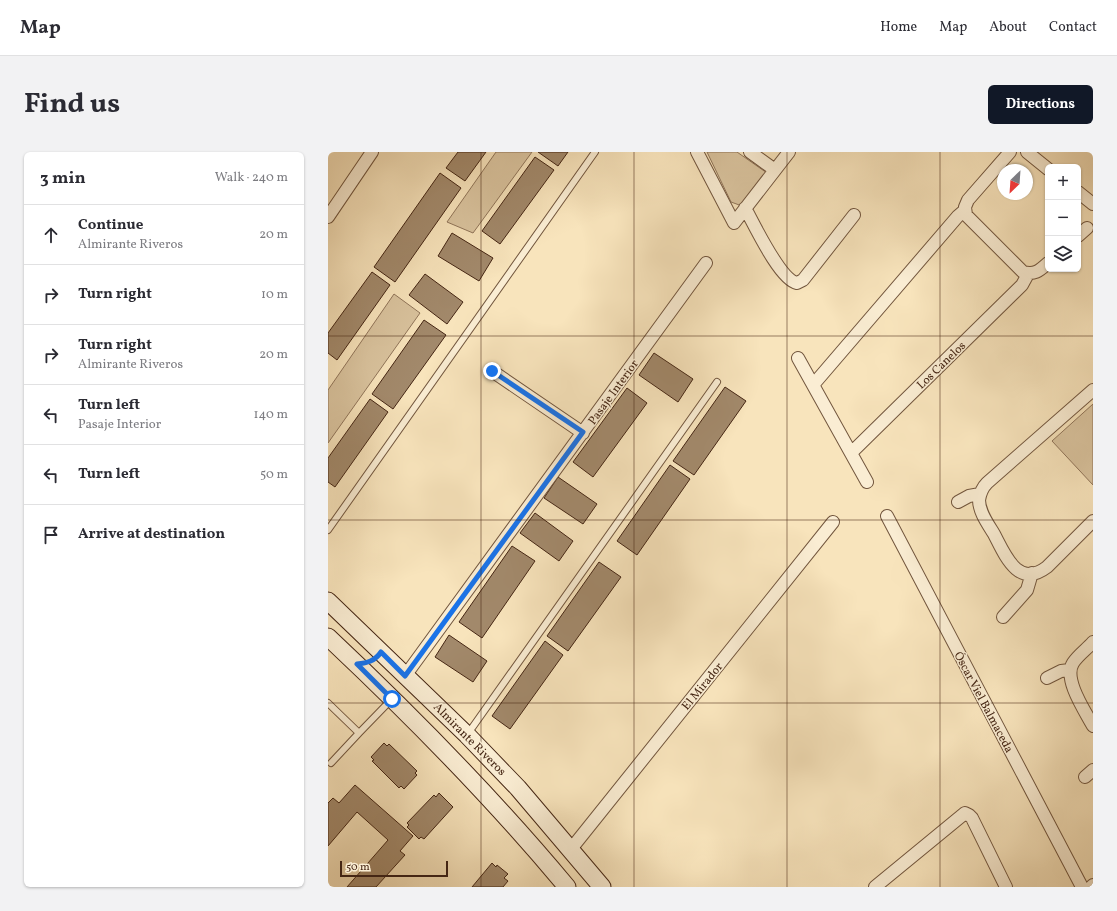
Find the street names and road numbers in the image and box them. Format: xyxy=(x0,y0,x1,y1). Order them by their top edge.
street label: Los Canelos xyxy=(914,338,970,393)
street label: Pasaje Interior xyxy=(585,357,643,428)
street label: Óscar Viel Balmaceda xyxy=(950,649,1018,756)
street label: El Mirador xyxy=(679,659,727,714)
street label: Almirante Riveros xyxy=(429,700,509,780)

